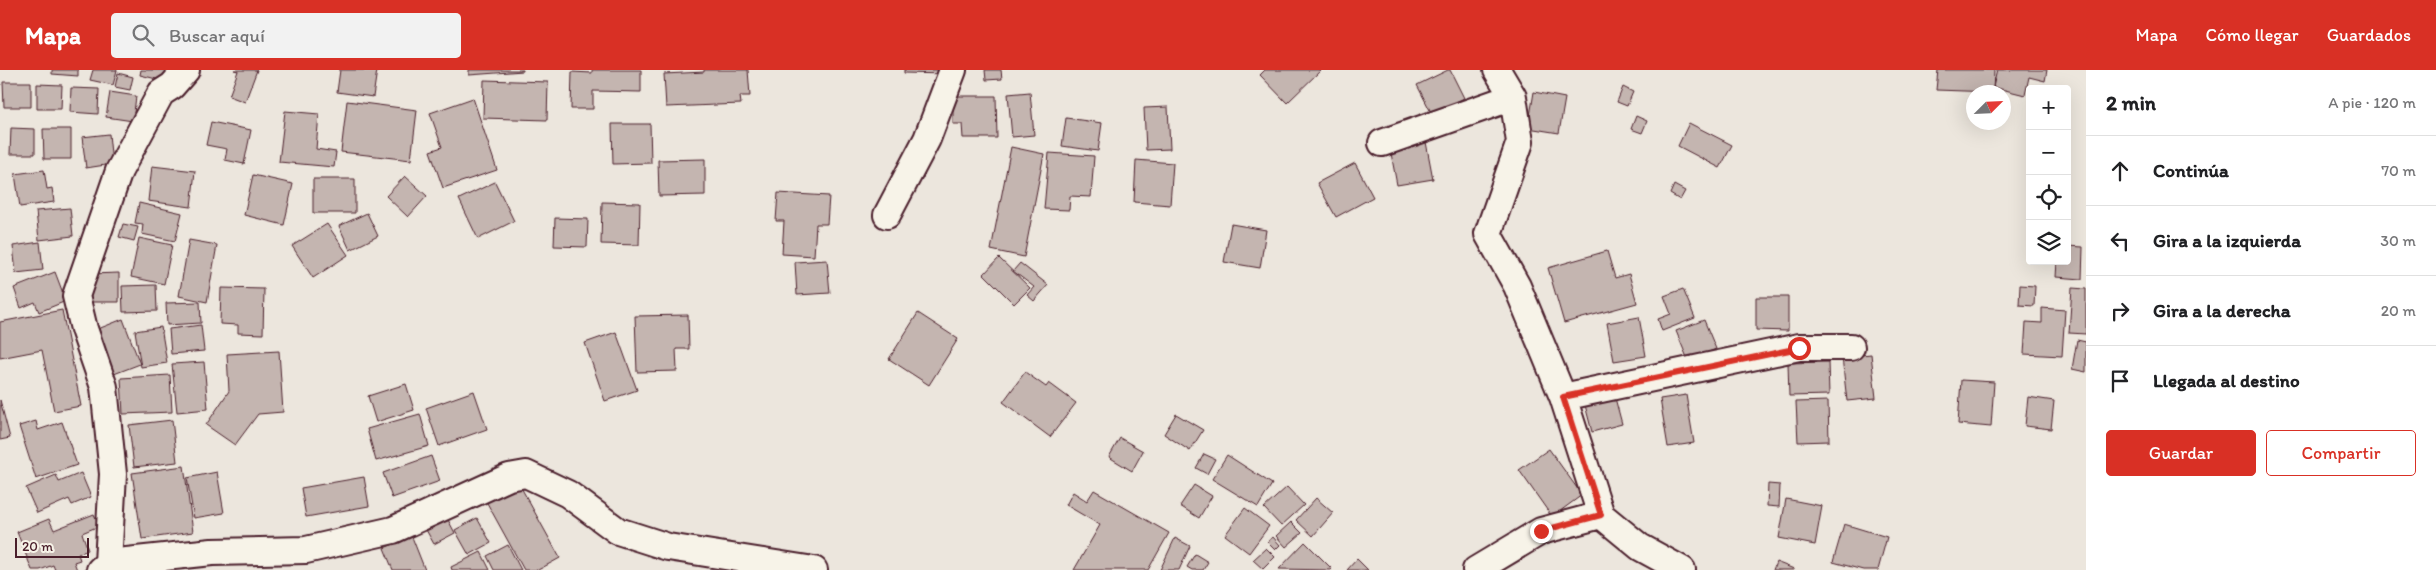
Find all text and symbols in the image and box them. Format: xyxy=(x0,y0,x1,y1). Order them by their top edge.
search box xyxy=(111,13,461,58)
text: Mapa xyxy=(25,21,81,50)
icon: search xyxy=(129,21,157,49)
text: Buscar aquí xyxy=(169,24,265,47)
text: Mapa xyxy=(2136,24,2177,46)
text: Cómo llegar xyxy=(2205,24,2299,46)
text: Guardados xyxy=(2327,24,2411,46)
north arrow xyxy=(1966,85,2011,130)
map controls xyxy=(2026,85,2071,265)
button: + xyxy=(2026,85,2071,130)
text: 2 min xyxy=(2106,90,2156,115)
text: A pie · 120 m xyxy=(2328,93,2416,112)
button: − xyxy=(2026,130,2071,175)
icon: ahead xyxy=(2106,157,2134,185)
text: Continúa xyxy=(2153,159,2229,182)
text: 70 m xyxy=(2381,161,2416,180)
button: locate xyxy=(2026,175,2071,220)
button: layers xyxy=(2026,220,2071,265)
icon: left xyxy=(2106,227,2134,255)
text: Gira a la izquierda xyxy=(2153,229,2301,252)
text: 30 m xyxy=(2380,231,2416,250)
icon: right xyxy=(2106,297,2134,325)
text: Gira a la derecha xyxy=(2153,299,2291,322)
text: 20 m xyxy=(2381,301,2416,320)
route start xyxy=(1788,337,1811,360)
icon: arrive xyxy=(2106,367,2134,395)
text: Llegada al destino xyxy=(2153,369,2300,392)
button: Guardar xyxy=(2106,430,2256,476)
button: Compartir xyxy=(2266,430,2416,476)
route end xyxy=(1530,520,1553,543)
scale bar xyxy=(15,535,89,558)
text: 20 m xyxy=(22,538,53,555)

